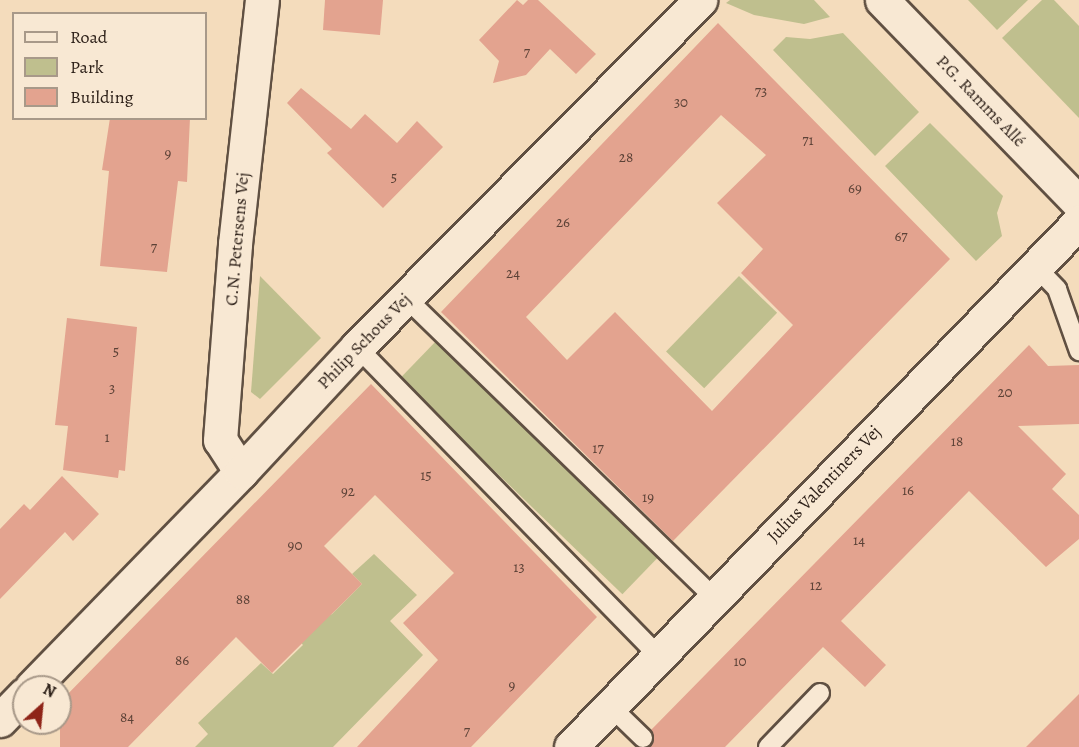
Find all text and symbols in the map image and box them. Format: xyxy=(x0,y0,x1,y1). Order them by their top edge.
legend xyxy=(12,12,207,120)
text: Road xyxy=(70,25,107,49)
house number: 7 xyxy=(524,44,530,62)
street label: P.G. Ramms Allé xyxy=(932,50,1030,152)
text: Park xyxy=(70,55,104,79)
house number: 73 xyxy=(755,83,767,101)
text: Building xyxy=(70,85,134,109)
house number: 30 xyxy=(674,94,688,112)
house number: 71 xyxy=(802,132,814,150)
house number: 9 xyxy=(165,145,171,163)
house number: 28 xyxy=(619,149,633,167)
house number: 5 xyxy=(391,169,397,187)
street label: C.N. Petersens Vej xyxy=(220,171,254,307)
house number: 69 xyxy=(848,180,862,198)
house number: 26 xyxy=(556,214,570,232)
house number: 67 xyxy=(894,228,908,246)
house number: 7 xyxy=(151,239,157,257)
house number: 24 xyxy=(506,265,520,283)
street label: Philip Schous Vej xyxy=(313,288,415,394)
house number: 5 xyxy=(113,343,119,361)
house number: 3 xyxy=(109,380,115,398)
house number: 20 xyxy=(997,384,1013,402)
street label: Julius Valentiners Vej xyxy=(763,421,885,547)
house number: 1 xyxy=(104,429,110,447)
house number: 18 xyxy=(951,433,963,451)
house number: 17 xyxy=(592,440,604,458)
house number: 15 xyxy=(420,467,432,485)
house number: 16 xyxy=(902,482,914,500)
house number: 92 xyxy=(341,483,355,501)
house number: 19 xyxy=(642,489,654,507)
house number: 14 xyxy=(853,532,865,550)
house number: 90 xyxy=(288,537,302,555)
house number: 13 xyxy=(513,559,525,577)
house number: 12 xyxy=(810,577,822,595)
house number: 88 xyxy=(236,591,250,609)
house number: 86 xyxy=(175,652,189,670)
house number: 10 xyxy=(733,653,747,671)
north arrow xyxy=(12,675,72,735)
house number: 9 xyxy=(509,677,515,695)
text: N xyxy=(39,678,59,703)
house number: 84 xyxy=(120,709,134,727)
house number: 7 xyxy=(464,723,470,741)

